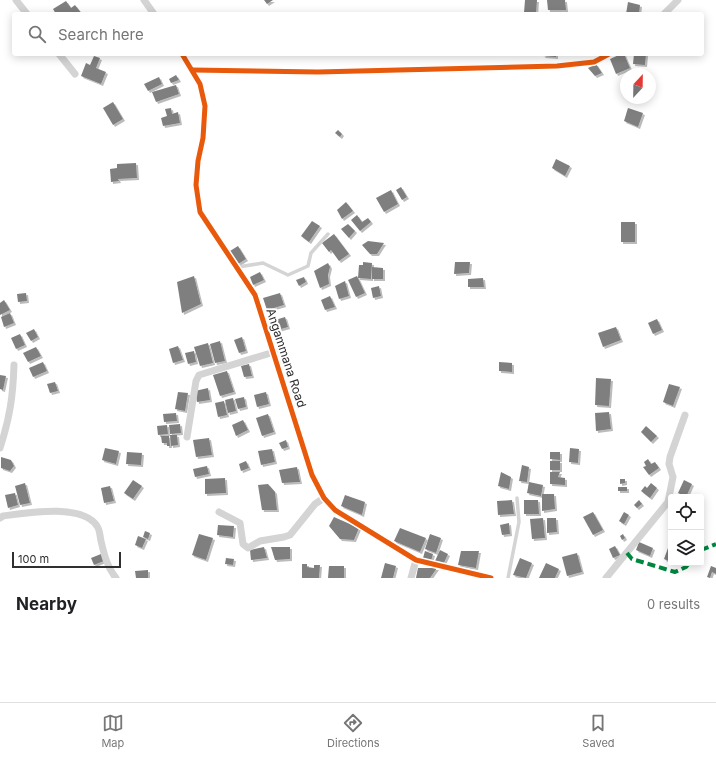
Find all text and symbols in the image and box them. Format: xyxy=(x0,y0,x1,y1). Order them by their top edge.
search box xyxy=(12,12,704,56)
icon: search xyxy=(26,23,48,45)
text: Search here xyxy=(58,25,144,44)
north arrow xyxy=(620,68,656,104)
street label: Angammana Road xyxy=(263,306,310,409)
map controls xyxy=(668,494,704,566)
button: locate xyxy=(668,494,704,530)
button: layers xyxy=(668,530,704,566)
scale bar xyxy=(12,550,121,569)
text: 100 m xyxy=(18,552,49,566)
text: Nearby xyxy=(16,594,77,614)
text: 0 results xyxy=(647,596,700,612)
tab: Map xyxy=(101,712,124,750)
tab: Directions xyxy=(327,712,380,750)
tab: Saved xyxy=(582,712,615,750)

